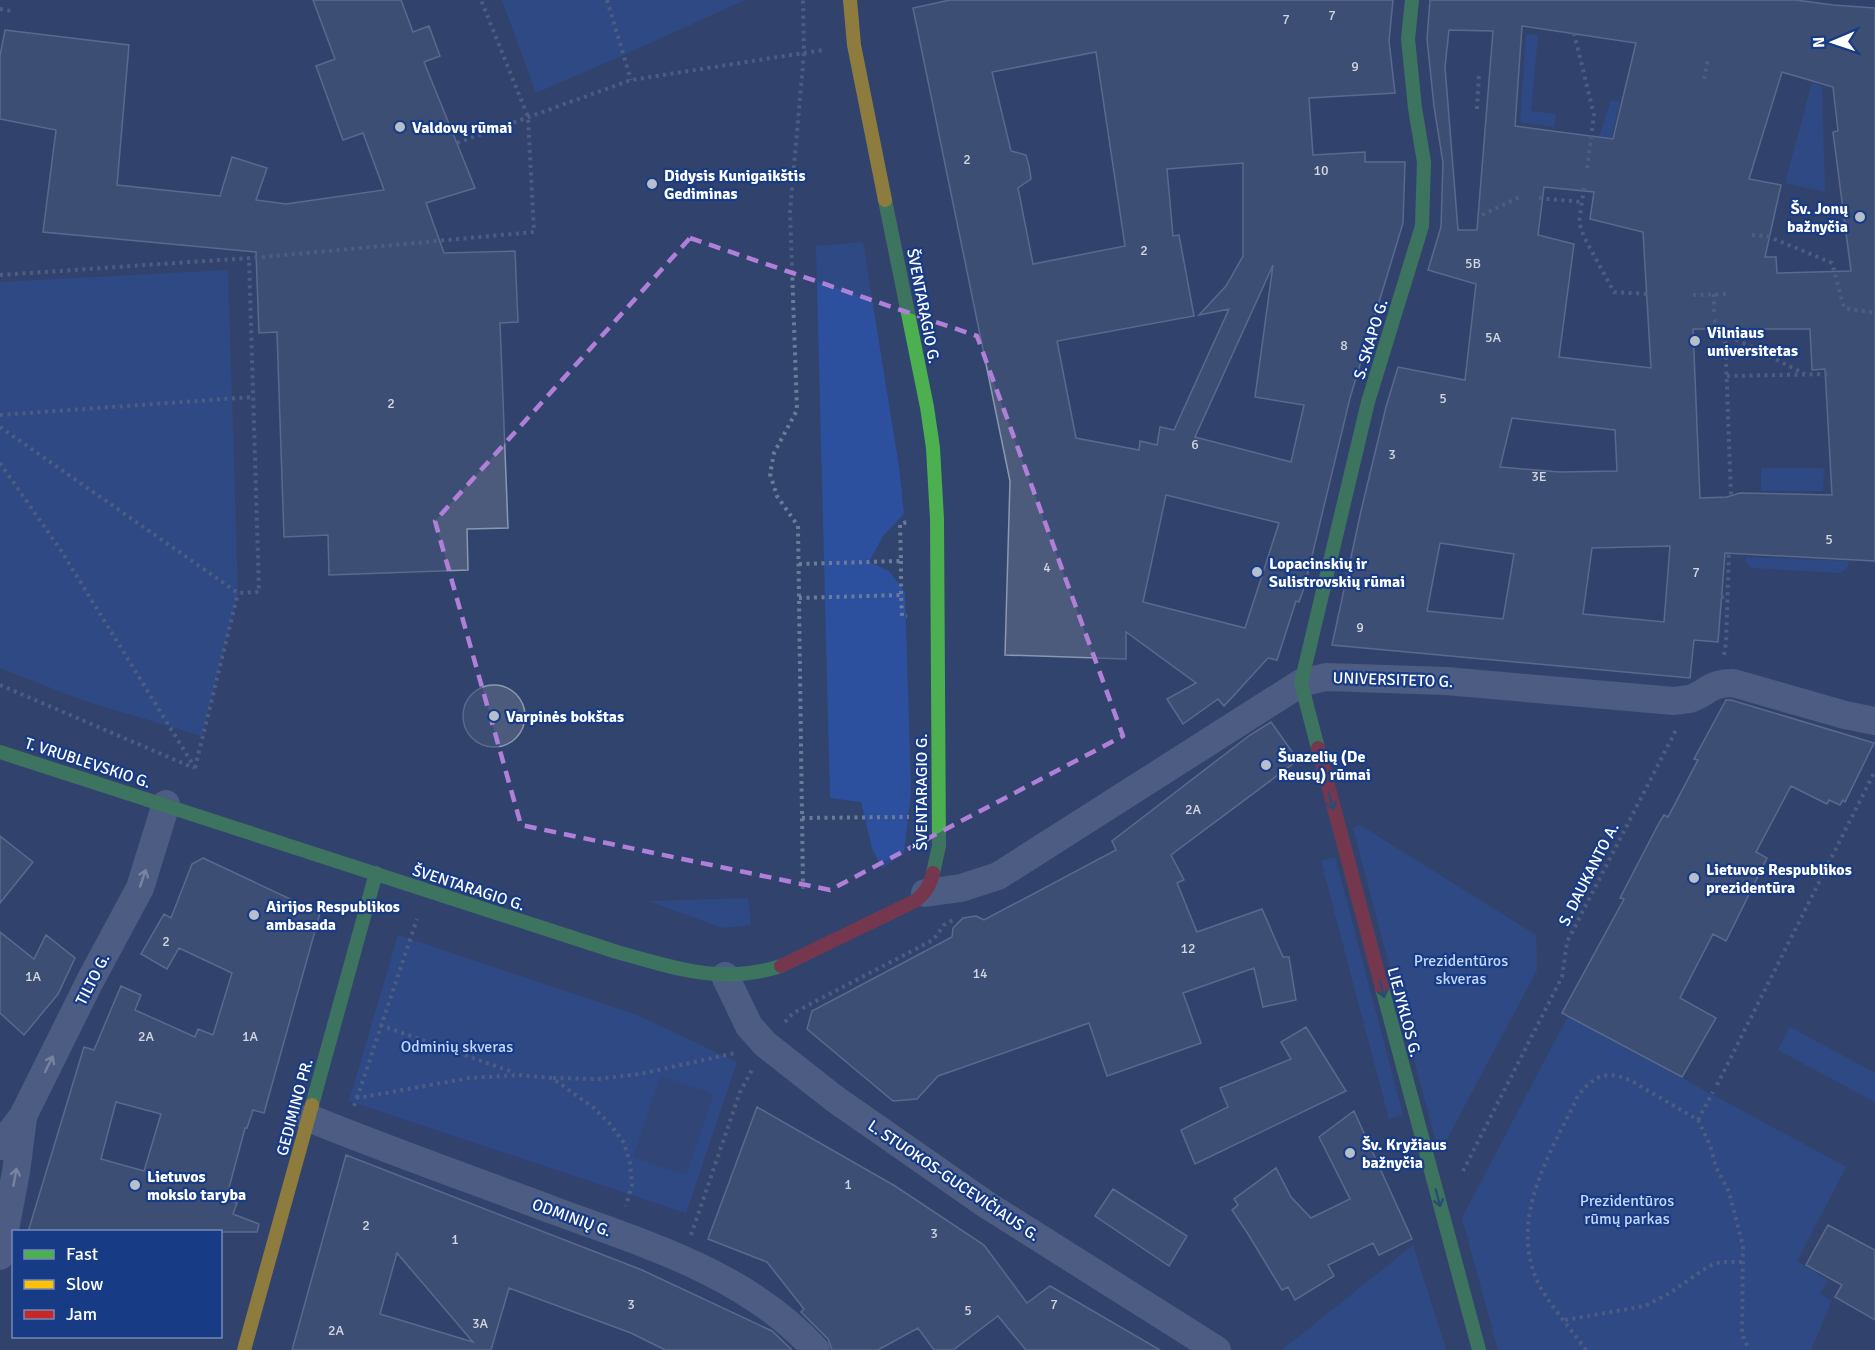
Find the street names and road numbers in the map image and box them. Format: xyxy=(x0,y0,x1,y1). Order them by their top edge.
street label: ŠVENTARAGIO G. xyxy=(902,247,944,365)
street label: S. SKAPO G. xyxy=(1349,297,1393,382)
street label: UNIVERSITETO G. xyxy=(1332,668,1454,692)
street label: T. VRUBLEVSKIO G. xyxy=(22,733,153,793)
street label: ŠVENTARAGIO G. xyxy=(912,734,932,850)
street label: S. DAUKANTO A. xyxy=(1554,819,1624,929)
street label: ŠVENTARAGIO G. xyxy=(410,860,527,916)
street label: TILTO G. xyxy=(71,950,114,1009)
street label: LIEJYKLOS G. xyxy=(1382,965,1426,1059)
street label: GEDIMINO PR. xyxy=(272,1056,318,1158)
street label: L. STUOKOS-GUCEVIČIAUS G. xyxy=(864,1116,1043,1246)
street label: ODMINIŲ G. xyxy=(529,1194,614,1241)

